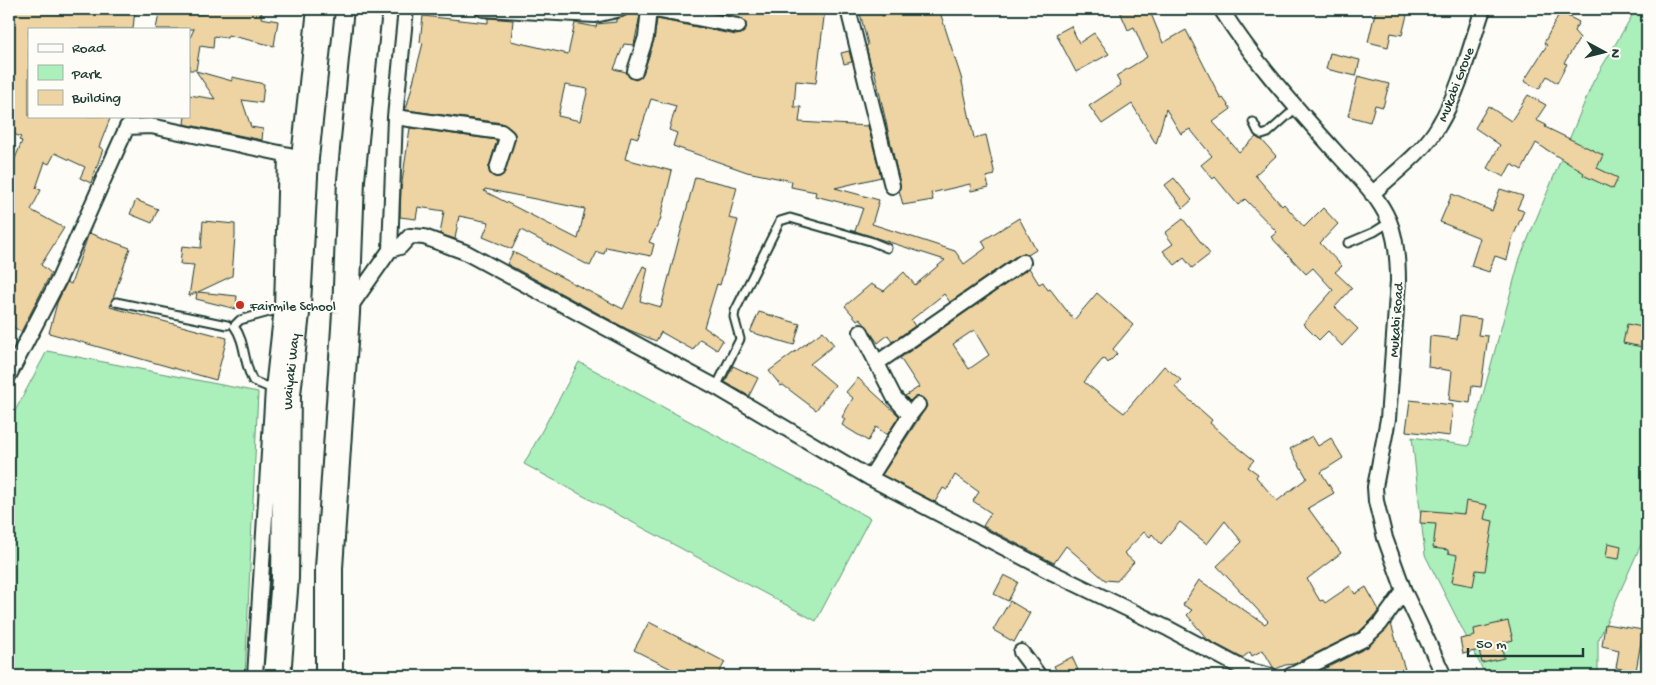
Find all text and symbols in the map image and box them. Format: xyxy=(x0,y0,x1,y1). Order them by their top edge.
legend xyxy=(28,28,190,118)
north arrow xyxy=(1578,28,1628,78)
text: Road xyxy=(72,40,106,58)
street label: Mukabi Grove xyxy=(1435,44,1480,125)
text: N xyxy=(1605,48,1623,59)
text: Park xyxy=(71,66,102,84)
text: Building xyxy=(71,90,121,108)
street label: Mukabi Road xyxy=(1386,281,1409,358)
marker: Fairmile School xyxy=(234,299,246,311)
place label: Fairmile School xyxy=(249,299,336,316)
street label: Waiyaki Way xyxy=(281,333,305,410)
scale bar xyxy=(1468,625,1584,657)
text: 50 m xyxy=(1476,636,1507,654)

